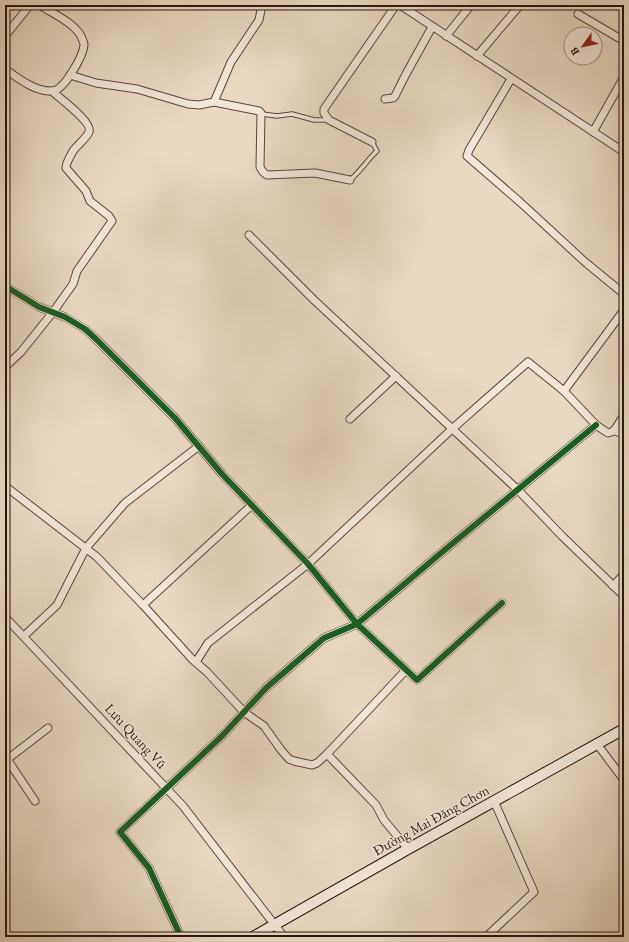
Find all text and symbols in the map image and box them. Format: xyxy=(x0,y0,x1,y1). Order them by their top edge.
north arrow xyxy=(563,26,603,66)
text: B xyxy=(567,45,582,58)
street label: Lưu Quang Vũ xyxy=(101,700,171,773)
street label: Đường Mai Đăng Chơn xyxy=(370,780,493,859)

